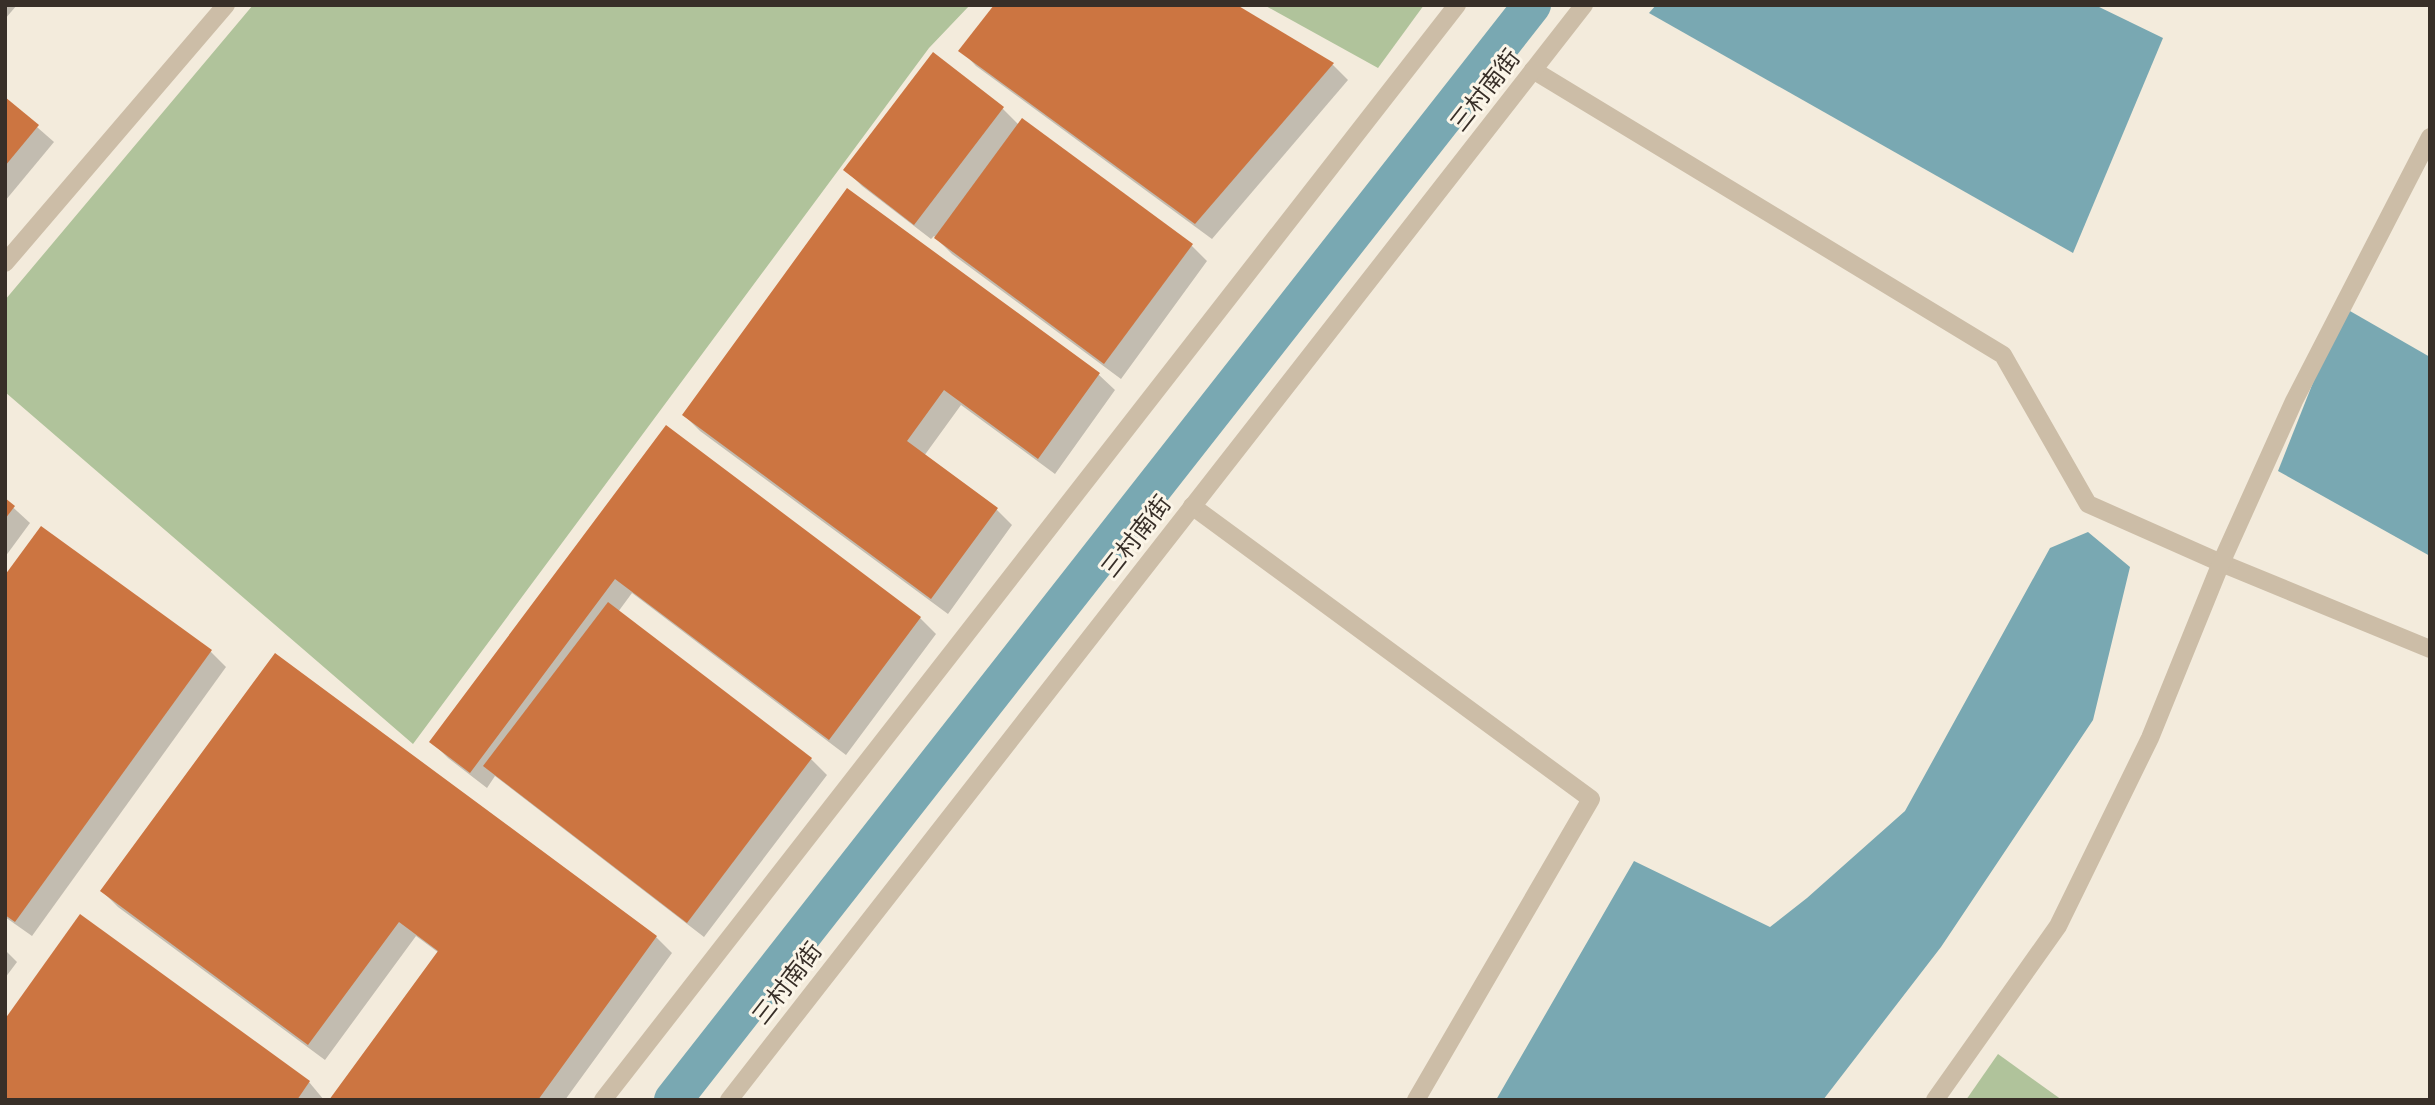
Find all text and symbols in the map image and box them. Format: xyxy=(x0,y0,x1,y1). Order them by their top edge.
street label: 三村南街 xyxy=(1445,45,1525,136)
street label: 三村南街 xyxy=(1096,491,1176,582)
street label: 三村南街 xyxy=(747,938,827,1029)

